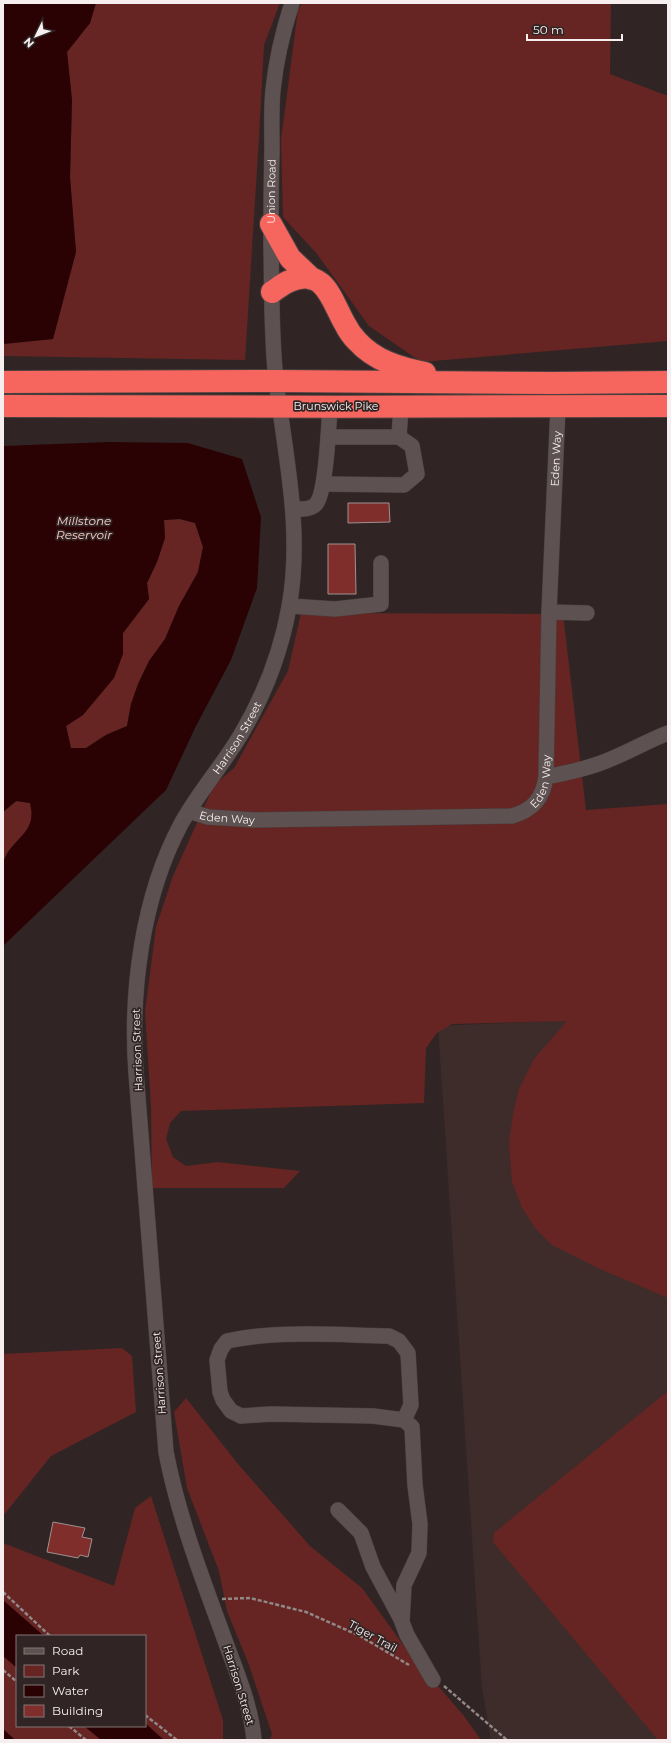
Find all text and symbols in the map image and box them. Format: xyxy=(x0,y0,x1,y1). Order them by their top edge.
north arrow xyxy=(16,16,56,56)
scale bar xyxy=(527,16,622,42)
text: 50 m xyxy=(533,22,564,37)
text: N xyxy=(21,35,37,51)
street label: Union Road xyxy=(264,159,279,224)
street label: Brunswick Pike xyxy=(294,399,379,413)
street label: Eden Way xyxy=(548,430,564,487)
water label: Millstone Reservoir xyxy=(56,513,112,542)
street label: Harrison Street xyxy=(209,699,265,777)
street label: Eden Way xyxy=(527,754,553,811)
street label: Eden Way xyxy=(198,808,255,827)
street label: Harrison Street xyxy=(129,1008,145,1092)
street label: Harrison Street xyxy=(149,1331,169,1415)
street label: Tiger Trail xyxy=(346,1617,400,1655)
legend xyxy=(16,1635,146,1727)
text: Road xyxy=(52,1643,83,1658)
street label: Harrison Street xyxy=(220,1643,258,1727)
text: Park xyxy=(52,1663,80,1678)
text: Water xyxy=(52,1683,89,1698)
text: Building xyxy=(52,1703,103,1718)

